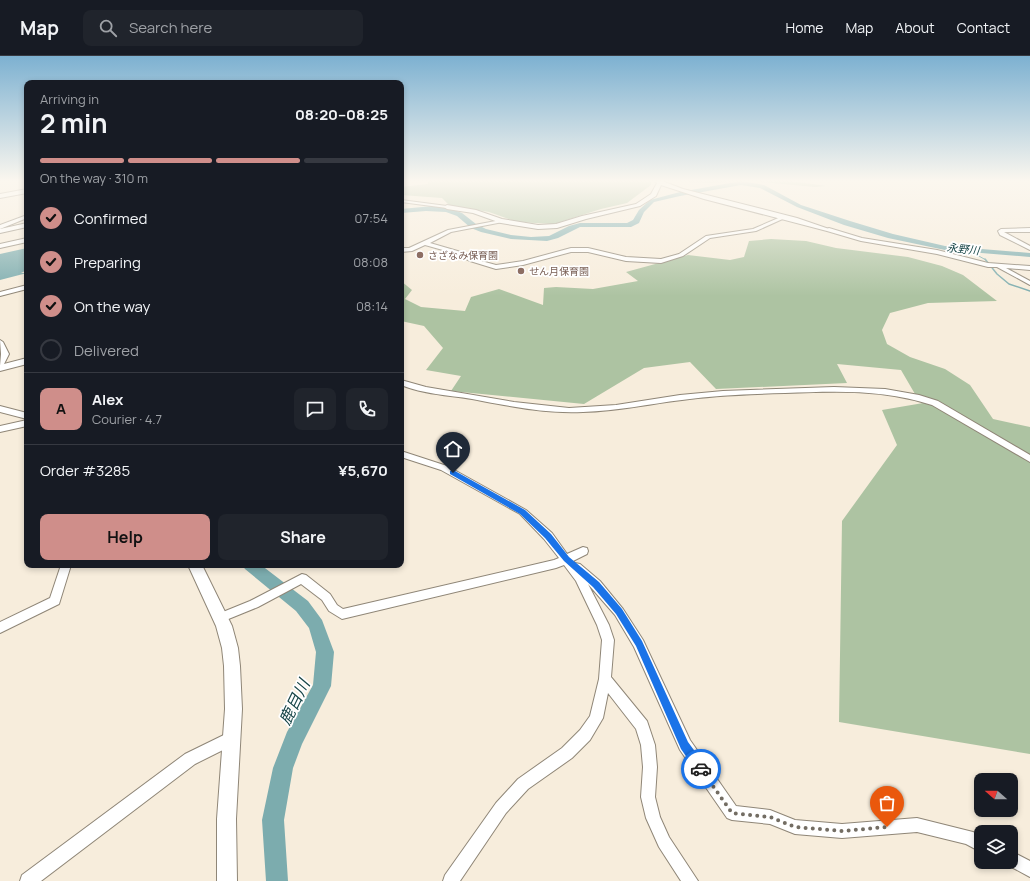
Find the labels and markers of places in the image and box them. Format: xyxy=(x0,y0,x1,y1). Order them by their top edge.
place label: さざなみ保育園 xyxy=(428,248,498,262)
marker: さざなみ保育園 xyxy=(415,250,425,260)
place label: せん月保育園 xyxy=(529,264,589,278)
marker: せん月保育園 xyxy=(516,266,526,276)
pin xyxy=(436,432,470,473)
pin xyxy=(870,786,904,827)

